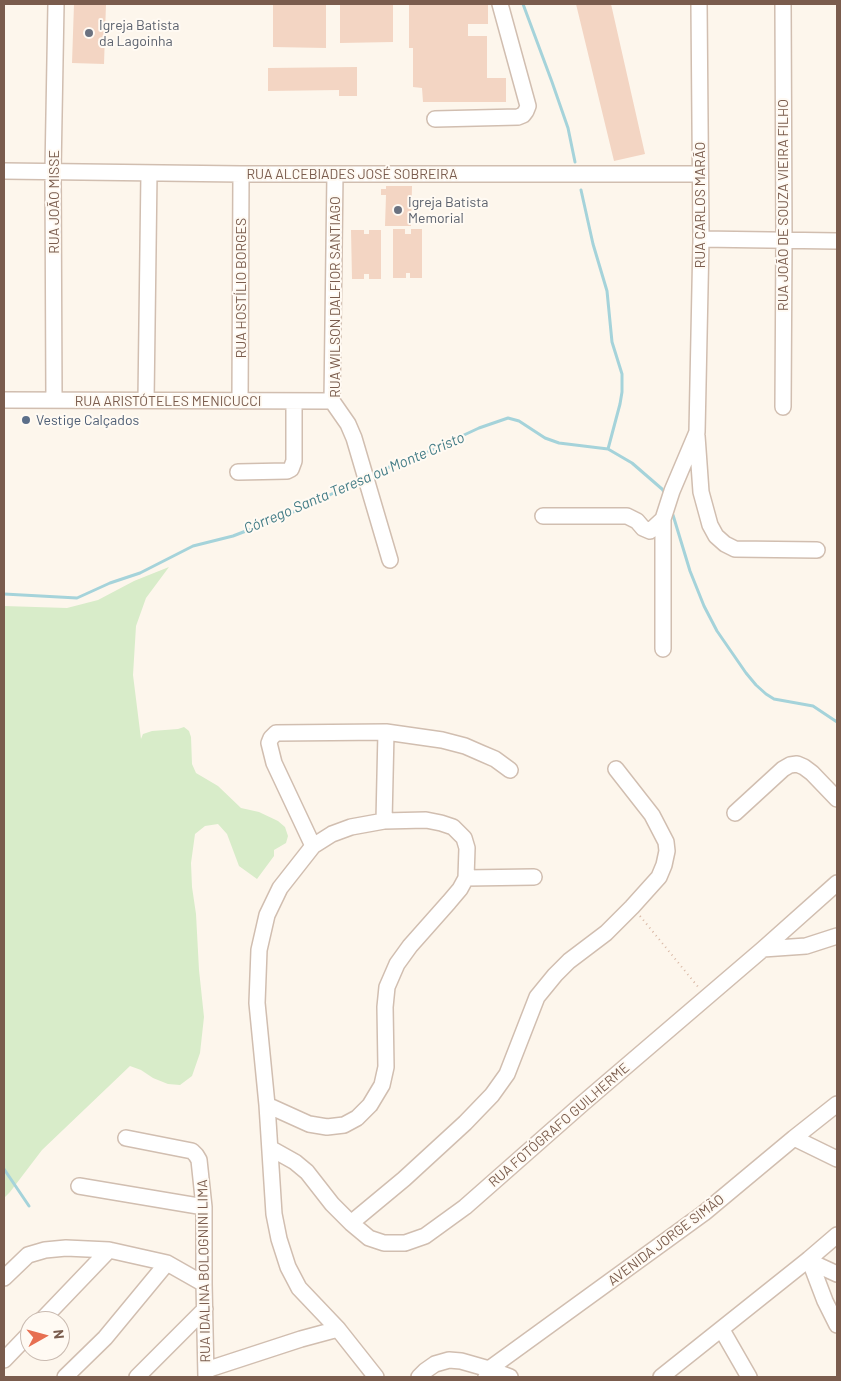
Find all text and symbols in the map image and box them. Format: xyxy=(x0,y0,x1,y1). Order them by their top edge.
place label: Igreja Batista da Lagoinha xyxy=(99,17,179,49)
marker: Igreja Batista da Lagoinha xyxy=(83,27,95,39)
street label: RUA JOÃO DE SOUZA VIEIRA FILHO xyxy=(775,99,791,311)
street label: RUA CARLOS MARÃO xyxy=(692,142,708,268)
street label: RUA JOÃO MISSE xyxy=(46,150,62,254)
street label: RUA ALCEBIADES JOSÉ SOBREIRA xyxy=(246,166,458,182)
place label: Igreja Batista Memorial xyxy=(408,194,488,226)
street label: RUA WILSON DALFIOR SANTIAGO xyxy=(327,196,343,398)
marker: Igreja Batista Memorial xyxy=(392,204,404,216)
street label: RUA HOSTÍLIO BORGES xyxy=(233,218,249,358)
street label: RUA ARISTÓTELES MENICUCCI xyxy=(75,393,261,409)
place label: Vestige Calçados xyxy=(36,412,139,428)
marker: Vestige Calçados xyxy=(20,414,32,426)
water label: Córrego Santa Teresa ou Monte Cristo xyxy=(241,428,467,538)
street label: RUA FOTÓGRAFO GUILHERME xyxy=(485,1059,633,1191)
street label: RUA IDALINA BOLOGNINI LIMA xyxy=(194,1179,214,1363)
street label: AVENIDA JORGE SIMÃO xyxy=(605,1191,727,1289)
north arrow xyxy=(20,1311,70,1361)
text: N xyxy=(50,1329,68,1340)

